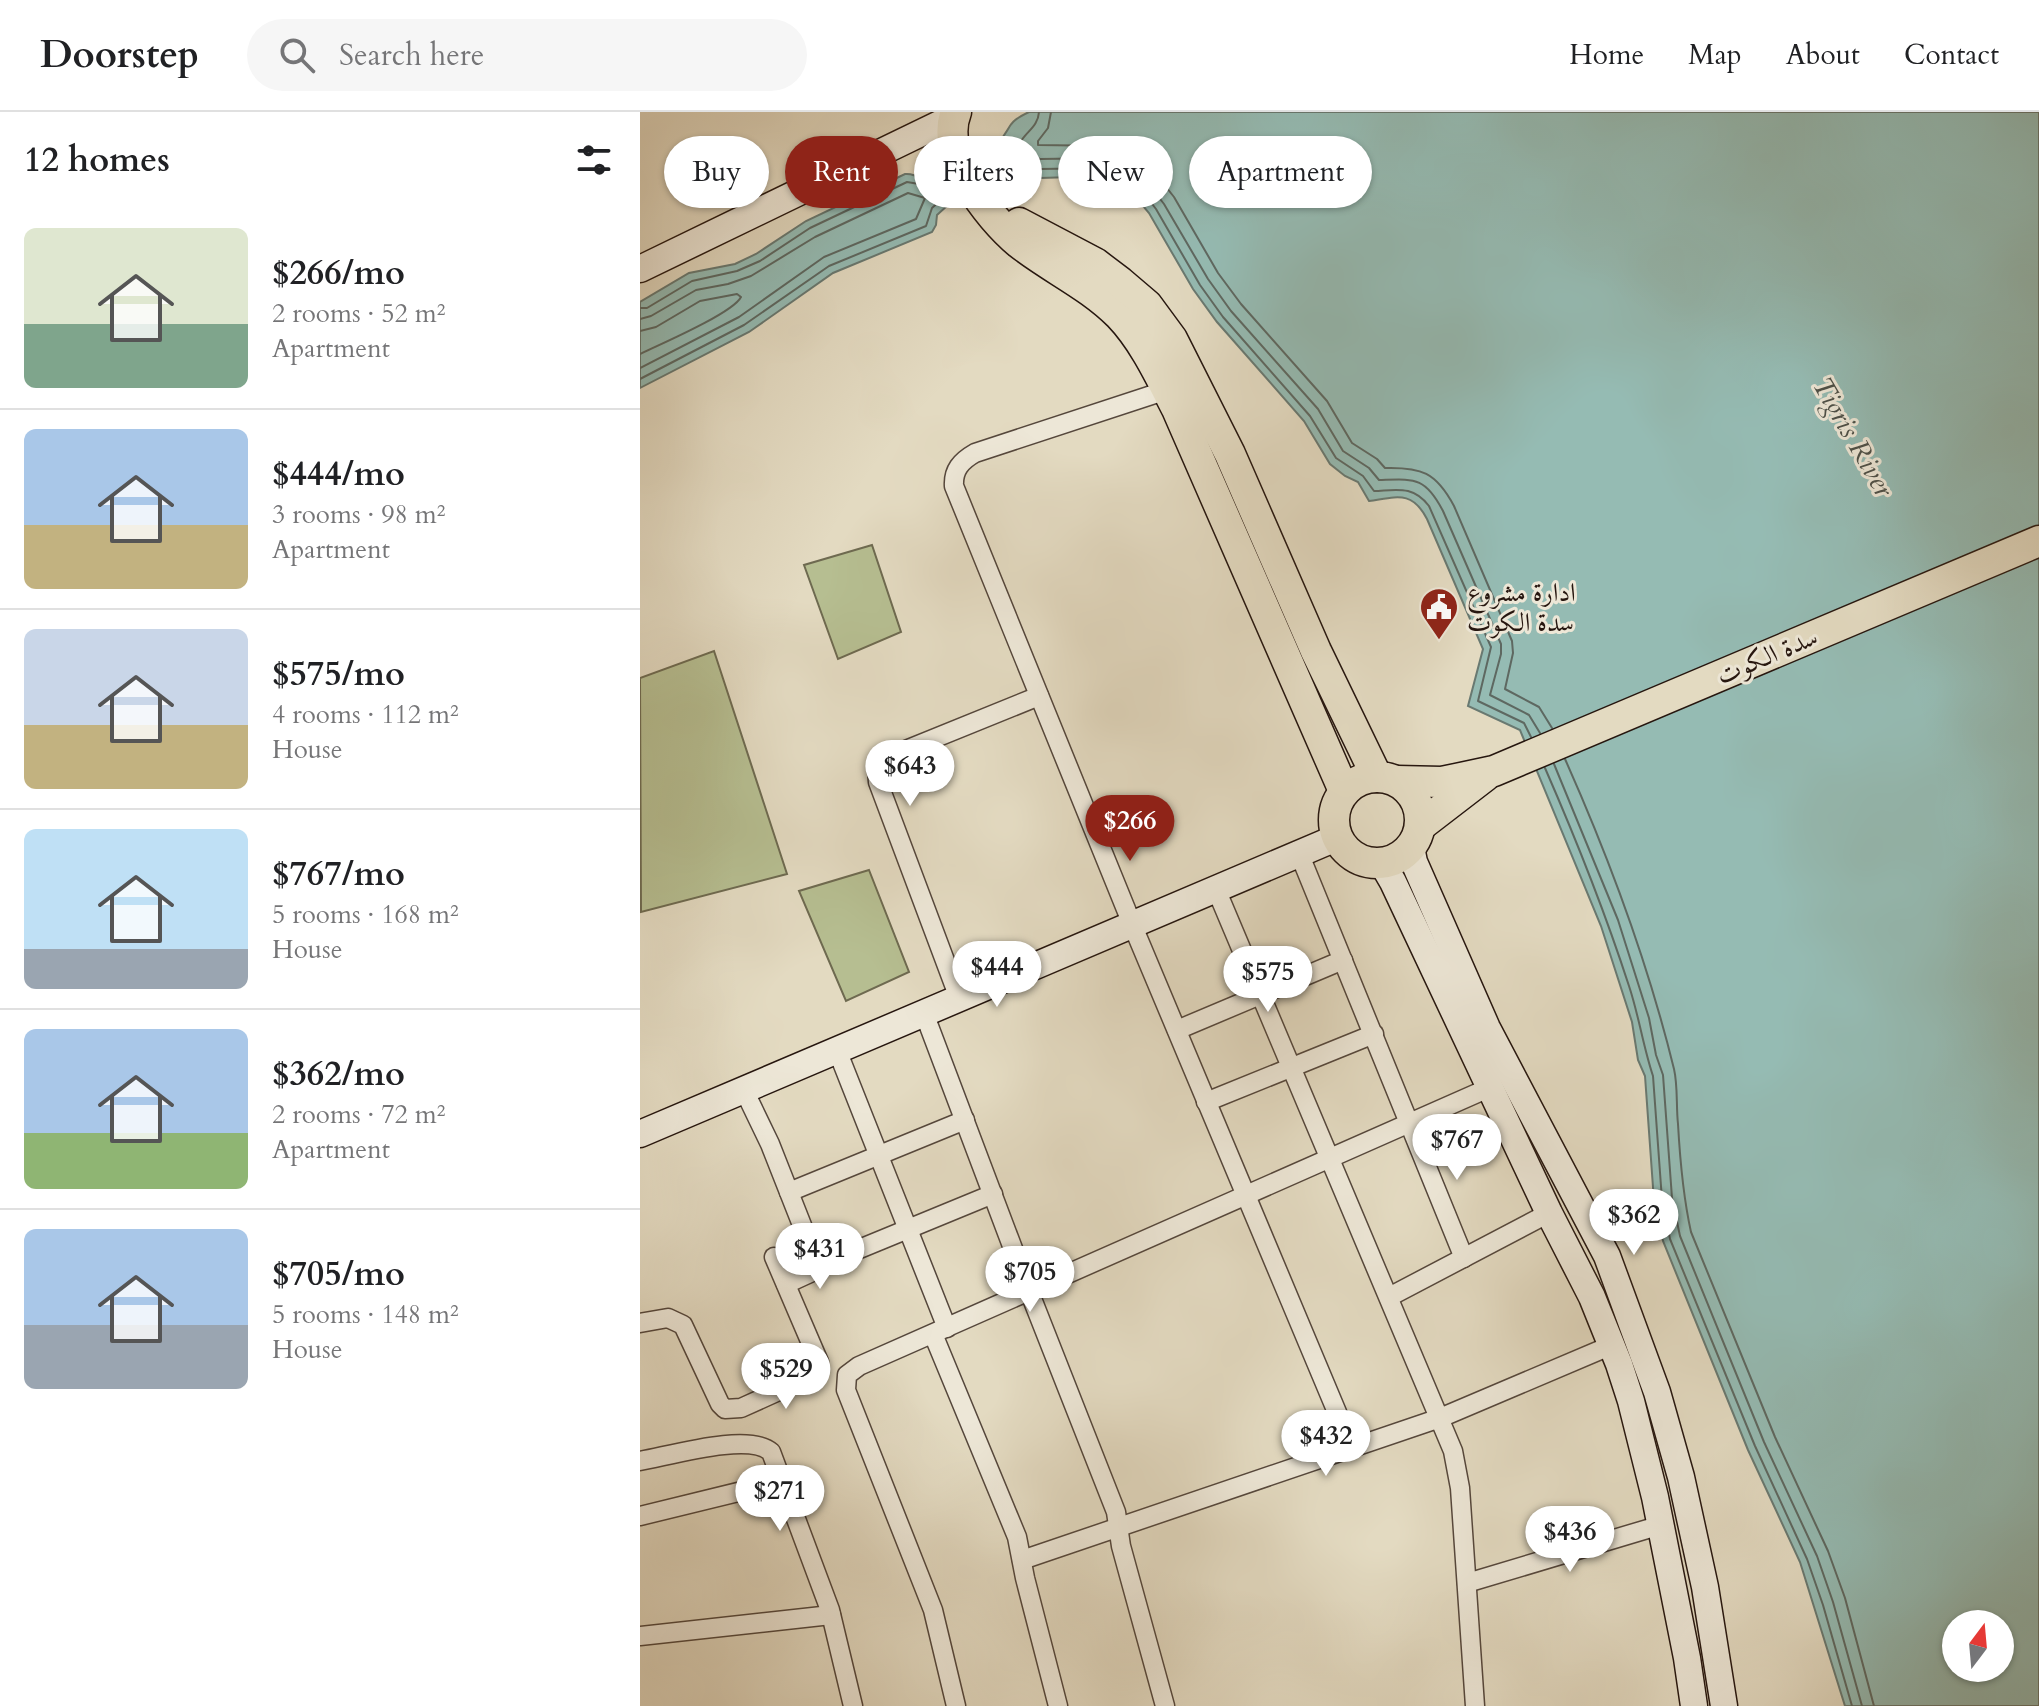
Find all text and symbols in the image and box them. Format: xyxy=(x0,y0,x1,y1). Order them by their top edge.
search box xyxy=(247,19,807,91)
text: Doorstep xyxy=(40,29,199,81)
icon: search xyxy=(275,33,319,77)
text: Search here xyxy=(339,35,484,76)
text: Home xyxy=(1569,36,1644,74)
text: Map xyxy=(1688,36,1742,74)
text: About xyxy=(1786,36,1860,74)
text: Contact xyxy=(1904,36,1999,74)
chip: Buy xyxy=(664,136,769,208)
chip: Rent xyxy=(785,136,898,208)
chip: Filters xyxy=(914,136,1042,208)
chip: New xyxy=(1058,136,1173,208)
chip: Apartment xyxy=(1189,136,1372,208)
text: 12 homes xyxy=(24,137,170,183)
icon: filters xyxy=(572,138,616,182)
text: $266/mo xyxy=(272,250,405,296)
icon: home xyxy=(88,260,184,356)
text: 2 rooms · 52 m² xyxy=(272,296,445,331)
text: Apartment xyxy=(272,331,390,366)
water label: Tigris River xyxy=(1803,370,1903,505)
text: $444/mo xyxy=(272,451,405,497)
icon: home xyxy=(88,461,184,557)
text: 3 rooms · 98 m² xyxy=(272,497,445,532)
text: Apartment xyxy=(272,532,390,567)
place label: ادارة مشروع سدة الكوت xyxy=(1467,575,1576,640)
public building icon: ادارة مشروع سدة الكوت xyxy=(1418,586,1460,641)
street label: سدة الكوت xyxy=(1711,619,1823,693)
text: $575/mo xyxy=(272,651,405,697)
icon: home xyxy=(88,661,184,757)
text: 4 rooms · 112 m² xyxy=(272,697,459,732)
text: House xyxy=(272,732,343,767)
pin: $643 xyxy=(863,740,957,808)
text: $643 xyxy=(883,748,937,783)
pin: $266 xyxy=(1083,795,1177,863)
text: $266 xyxy=(1103,803,1157,838)
text: $767/mo xyxy=(272,851,405,897)
icon: home xyxy=(88,861,184,957)
text: 5 rooms · 168 m² xyxy=(272,897,459,932)
text: House xyxy=(272,932,343,967)
pin: $444 xyxy=(950,941,1044,1009)
pin: $575 xyxy=(1221,946,1315,1014)
text: $444 xyxy=(970,949,1024,984)
text: $575 xyxy=(1241,954,1295,989)
text: $362/mo xyxy=(272,1051,405,1097)
icon: home xyxy=(88,1061,184,1157)
text: 2 rooms · 72 m² xyxy=(272,1097,445,1132)
pin: $767 xyxy=(1410,1114,1504,1182)
text: $767 xyxy=(1430,1122,1484,1157)
text: Apartment xyxy=(272,1132,390,1167)
pin: $362 xyxy=(1587,1189,1681,1257)
text: $362 xyxy=(1607,1197,1661,1232)
pin: $431 xyxy=(773,1223,867,1291)
text: $431 xyxy=(793,1231,847,1266)
pin: $705 xyxy=(983,1246,1077,1314)
text: $705/mo xyxy=(272,1251,405,1297)
text: $705 xyxy=(1003,1254,1057,1289)
icon: home xyxy=(88,1261,184,1357)
text: 5 rooms · 148 m² xyxy=(272,1297,459,1332)
text: House xyxy=(272,1332,343,1367)
pin: $529 xyxy=(739,1343,833,1411)
text: $529 xyxy=(759,1351,813,1386)
pin: $432 xyxy=(1279,1410,1373,1478)
text: $432 xyxy=(1299,1418,1353,1453)
pin: $271 xyxy=(733,1465,827,1533)
text: $271 xyxy=(753,1473,807,1508)
pin: $436 xyxy=(1523,1506,1617,1574)
text: $436 xyxy=(1543,1514,1597,1549)
north arrow xyxy=(1942,1610,2014,1682)
map controls xyxy=(1942,1610,2014,1682)

